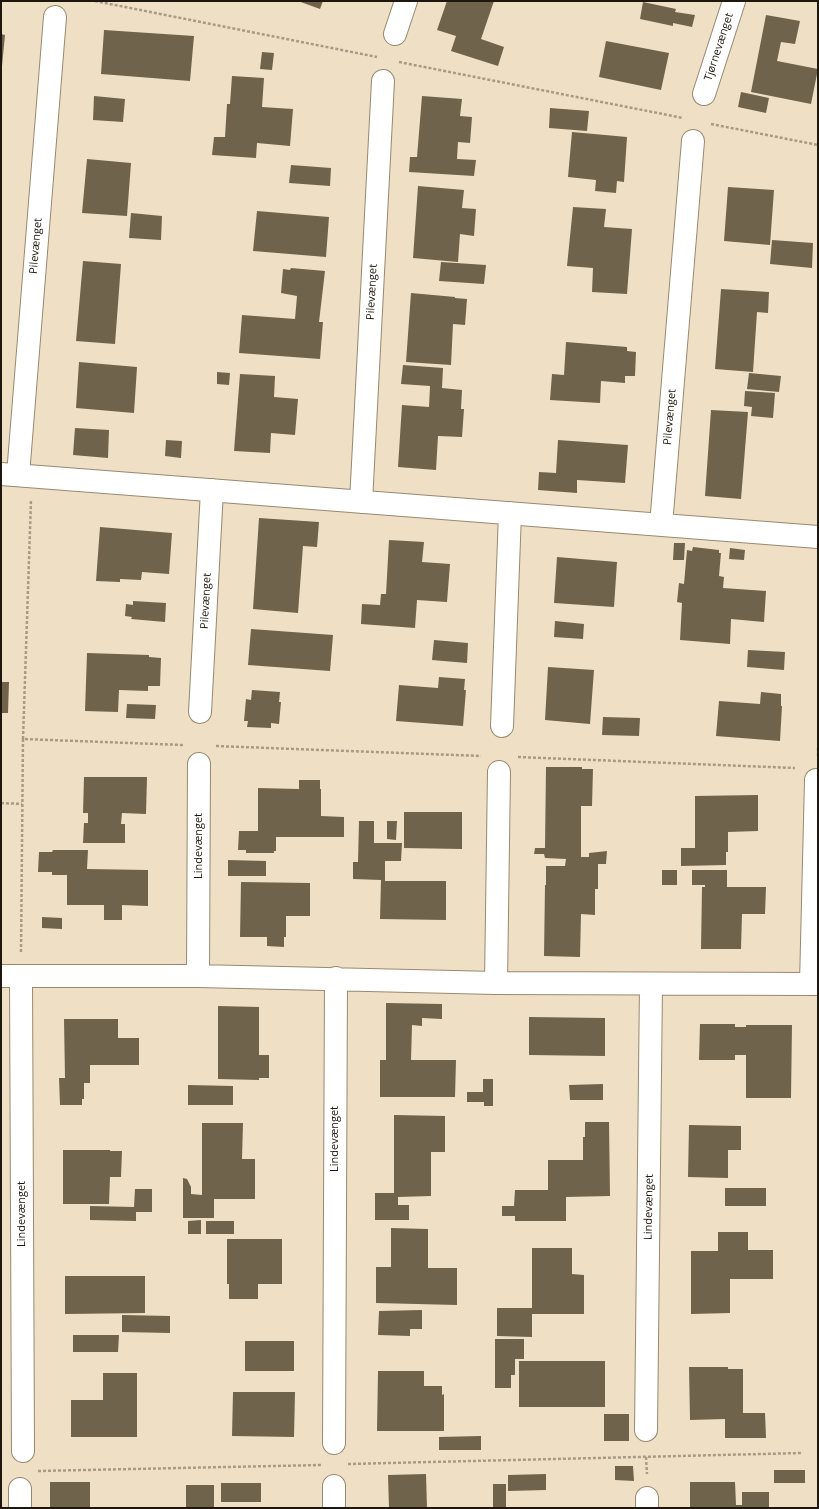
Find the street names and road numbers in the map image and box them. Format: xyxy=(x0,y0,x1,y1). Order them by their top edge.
street label: Tjørnevænget xyxy=(702,11,736,83)
street label: Pilevænget xyxy=(27,217,45,275)
street label: Pilevænget xyxy=(364,264,380,320)
street label: Pilevænget xyxy=(661,388,679,446)
street label: Pilevænget xyxy=(198,573,214,629)
street label: Lindevænget xyxy=(192,813,206,879)
street label: Lindevænget xyxy=(328,1106,342,1172)
street label: Lindevænget xyxy=(642,1174,656,1240)
street label: Lindevænget xyxy=(15,1181,29,1247)

